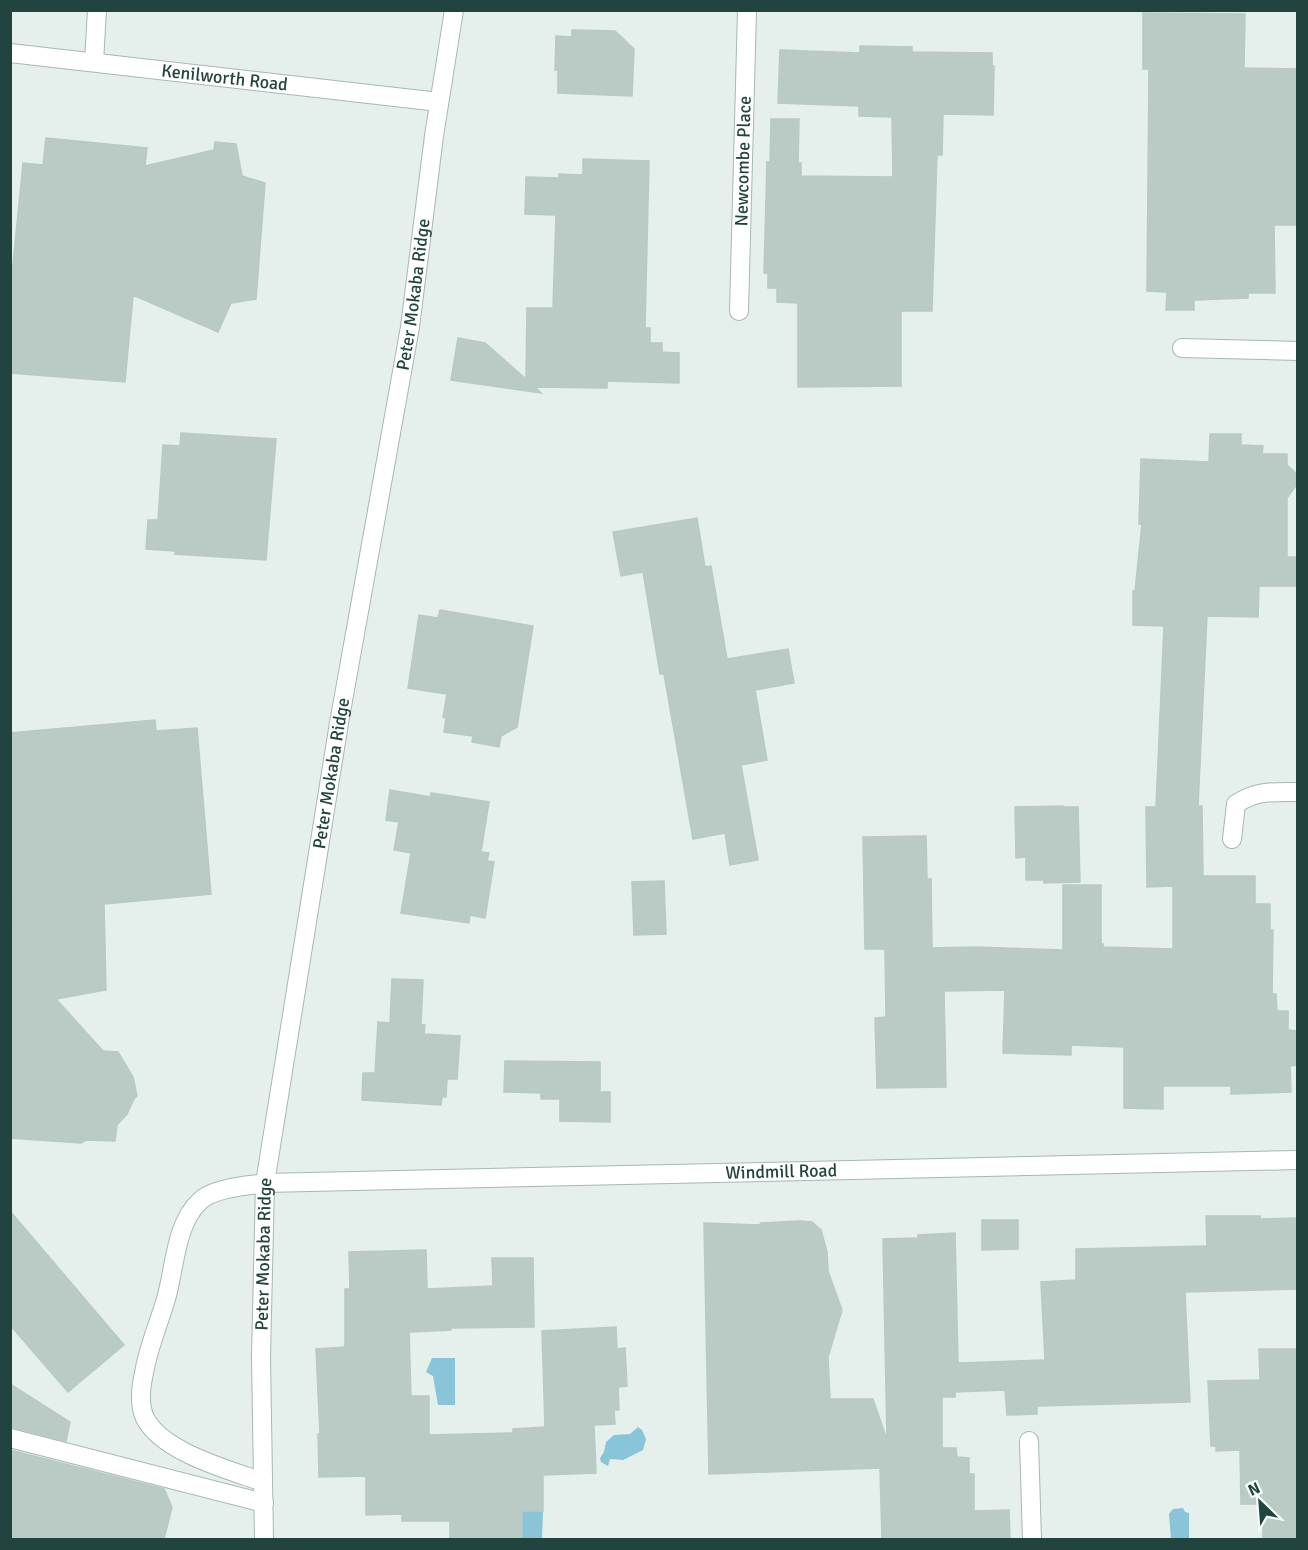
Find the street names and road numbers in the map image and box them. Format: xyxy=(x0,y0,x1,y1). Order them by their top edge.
street label: Kenilworth Road xyxy=(160,59,289,96)
street label: Newcombe Place xyxy=(730,96,756,227)
street label: Peter Mokaba Ridge xyxy=(391,217,435,372)
street label: Peter Mokaba Ridge xyxy=(308,696,354,851)
street label: Windmill Road xyxy=(725,1159,837,1184)
street label: Peter Mokaba Ridge xyxy=(251,1176,277,1331)

